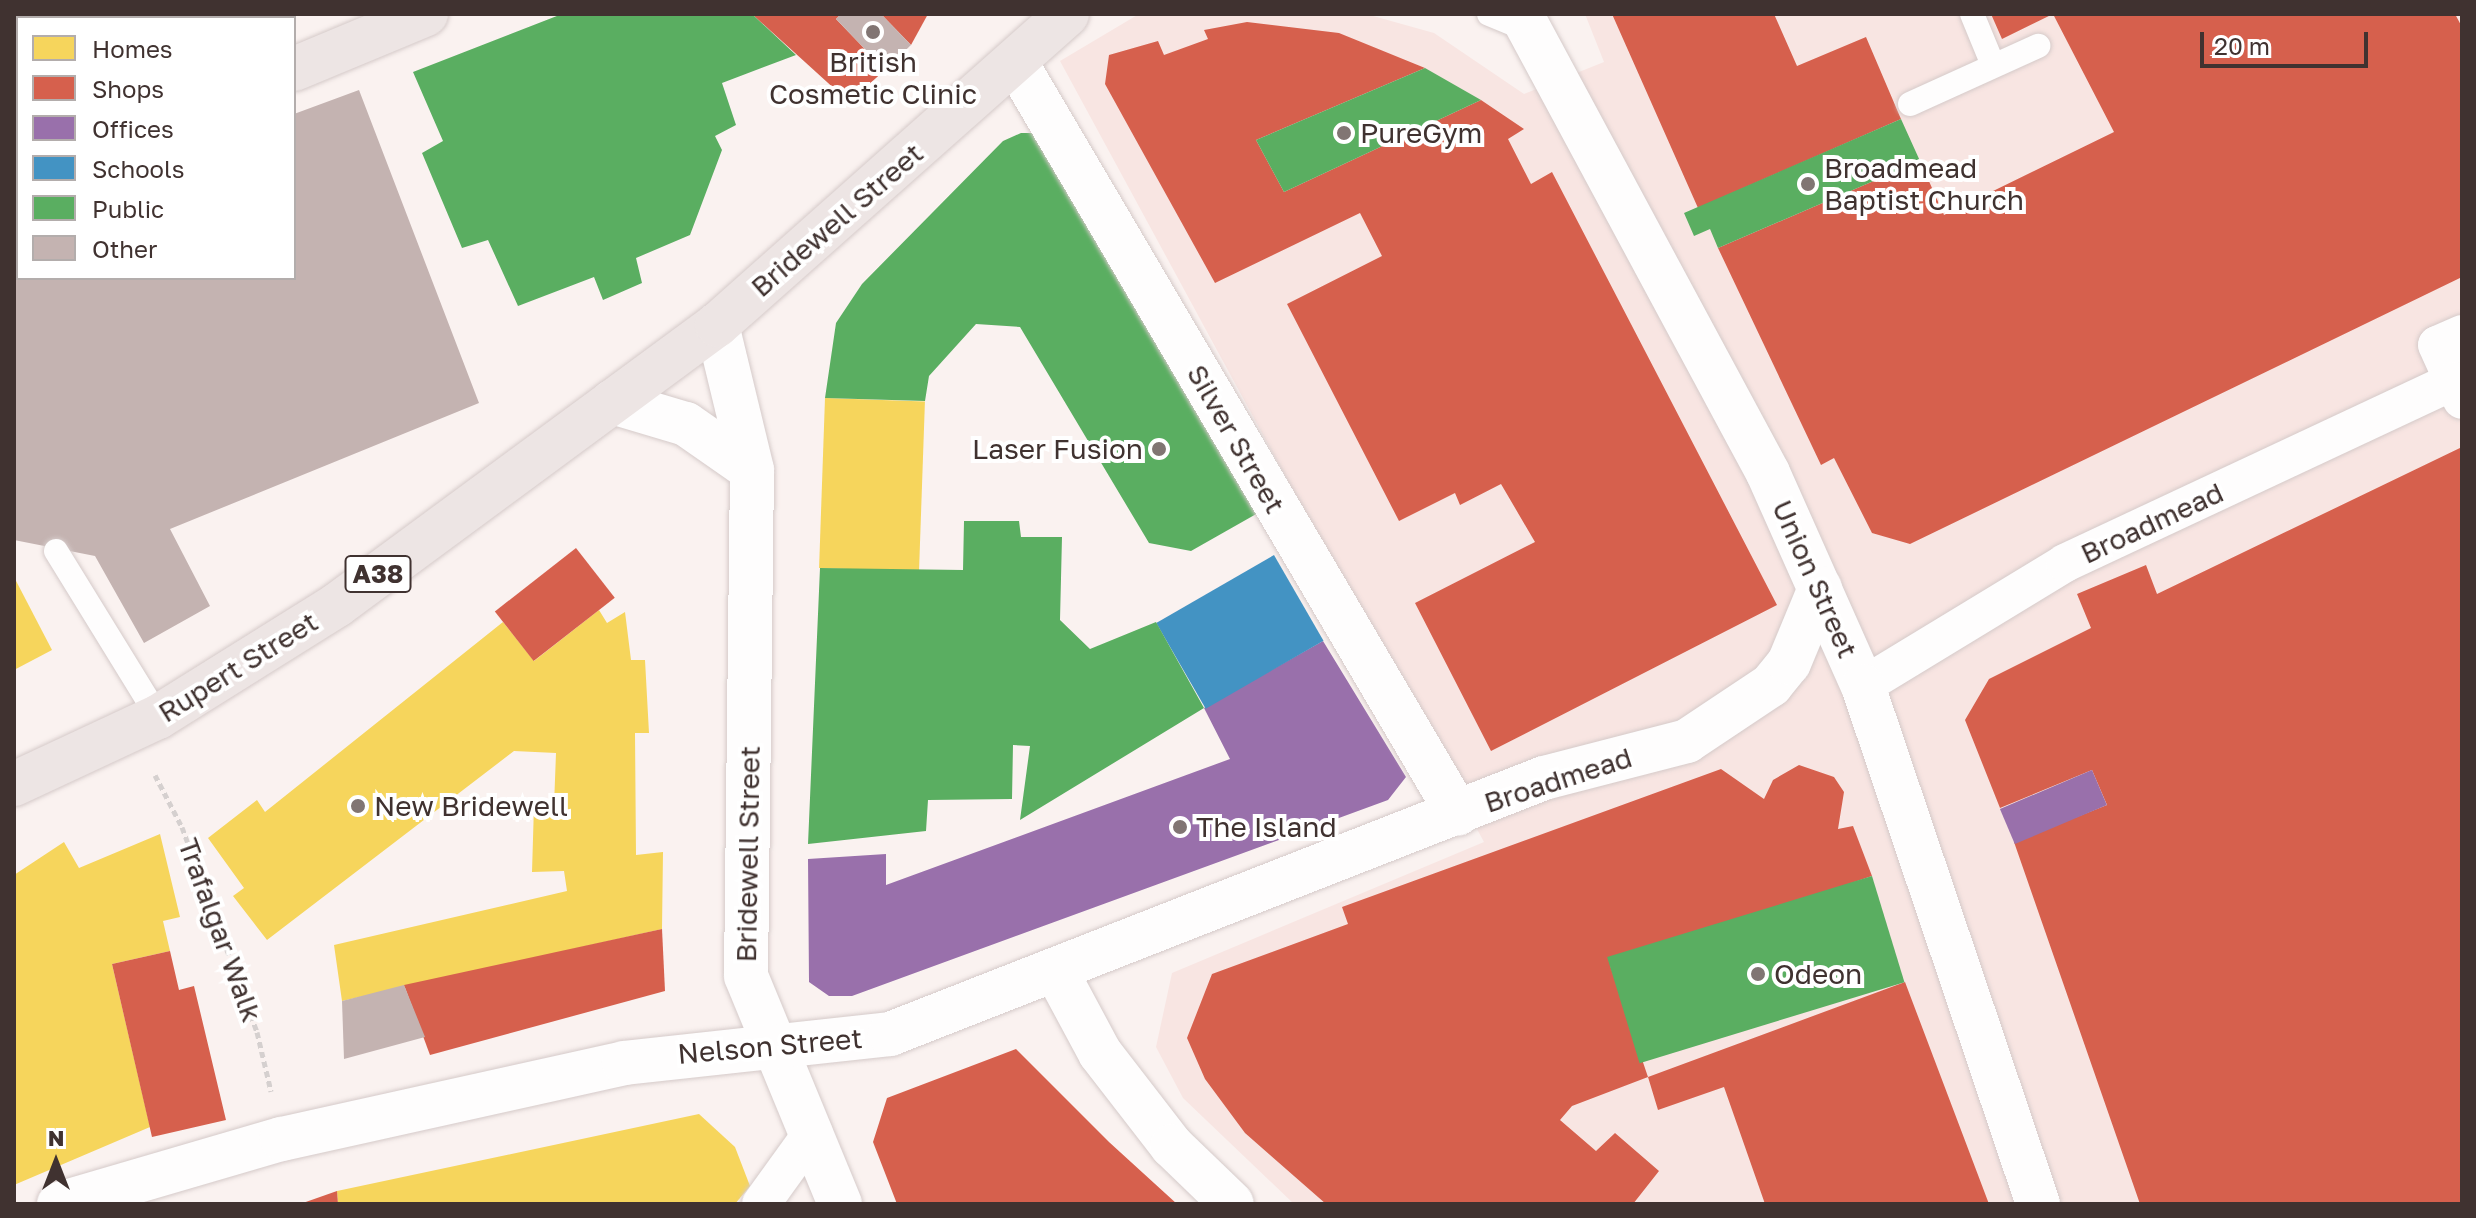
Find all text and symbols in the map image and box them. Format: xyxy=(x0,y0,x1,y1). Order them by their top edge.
legend xyxy=(16,16,296,280)
scale bar xyxy=(2204,16,2372,66)
marker: British Cosmetic Clinic xyxy=(864,23,882,41)
text: 20 m xyxy=(2214,31,2270,60)
text: Homes xyxy=(92,34,173,63)
place label: British Cosmetic Clinic xyxy=(769,45,977,111)
text: Shops xyxy=(92,74,164,103)
text: Offices xyxy=(92,114,174,143)
place label: PureGym xyxy=(1360,116,1482,150)
marker: PureGym xyxy=(1335,124,1353,142)
street label: Bridewell Street xyxy=(744,136,930,304)
place label: Broadmead Baptist Church xyxy=(1824,151,2024,217)
text: Schools xyxy=(92,154,184,183)
marker: Broadmead Baptist Church xyxy=(1799,175,1817,193)
text: Public xyxy=(92,194,164,223)
text: Other xyxy=(92,234,157,263)
street label: Silver Street xyxy=(1180,359,1292,519)
place label: Laser Fusion xyxy=(972,432,1143,466)
marker: Laser Fusion xyxy=(1150,440,1168,458)
street label: Broadmead xyxy=(2075,475,2229,571)
street label: Union Street xyxy=(1765,495,1865,663)
road number: A38 xyxy=(344,552,412,596)
street label: Rupert Street xyxy=(152,605,324,729)
street label: Broadmead xyxy=(1480,740,1636,820)
street label: Bridewell Street xyxy=(729,745,767,963)
place label: New Bridewell xyxy=(374,789,568,823)
marker: New Bridewell xyxy=(349,797,367,815)
place label: The Island xyxy=(1196,810,1337,844)
marker: The Island xyxy=(1171,818,1189,836)
street label: Trafalgar Walk xyxy=(171,834,269,1026)
place label: Odeon xyxy=(1774,957,1862,991)
marker: Odeon xyxy=(1749,965,1767,983)
street label: Nelson Street xyxy=(676,1021,864,1071)
north arrow xyxy=(16,1122,96,1202)
text: N xyxy=(48,1124,64,1151)

